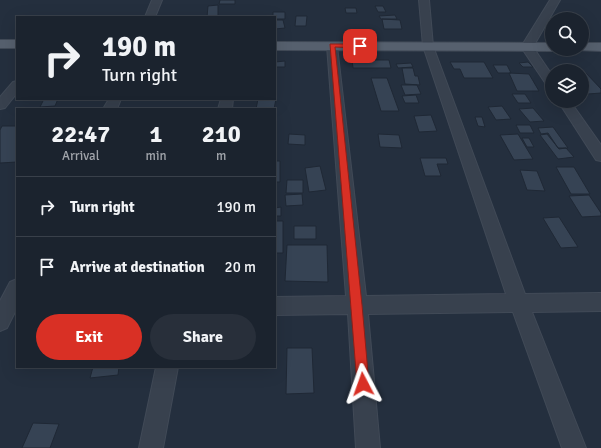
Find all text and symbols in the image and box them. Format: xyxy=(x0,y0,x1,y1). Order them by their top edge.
map controls xyxy=(545,12,589,108)
button: search xyxy=(545,12,589,56)
pin xyxy=(343,29,377,63)
text: 190 m xyxy=(102,30,176,64)
icon: right xyxy=(36,32,88,84)
icon: arrive xyxy=(349,35,371,57)
text: Turn right xyxy=(102,64,177,86)
button: layers xyxy=(545,64,589,108)
text: 22:47 xyxy=(51,119,110,149)
text: 1 xyxy=(150,119,162,149)
text: 210 xyxy=(202,119,241,149)
text: Arrival xyxy=(62,148,99,164)
text: min xyxy=(146,148,167,164)
text: m xyxy=(216,148,226,164)
icon: right xyxy=(36,196,58,218)
text: Turn right xyxy=(70,198,135,216)
text: 190 m xyxy=(216,198,256,216)
icon: arrive xyxy=(36,256,58,278)
text: Arrive at destination xyxy=(70,258,205,276)
text: 20 m xyxy=(225,258,256,276)
button: Exit xyxy=(36,314,142,360)
button: Share xyxy=(150,314,256,360)
position arrow xyxy=(342,363,384,405)

